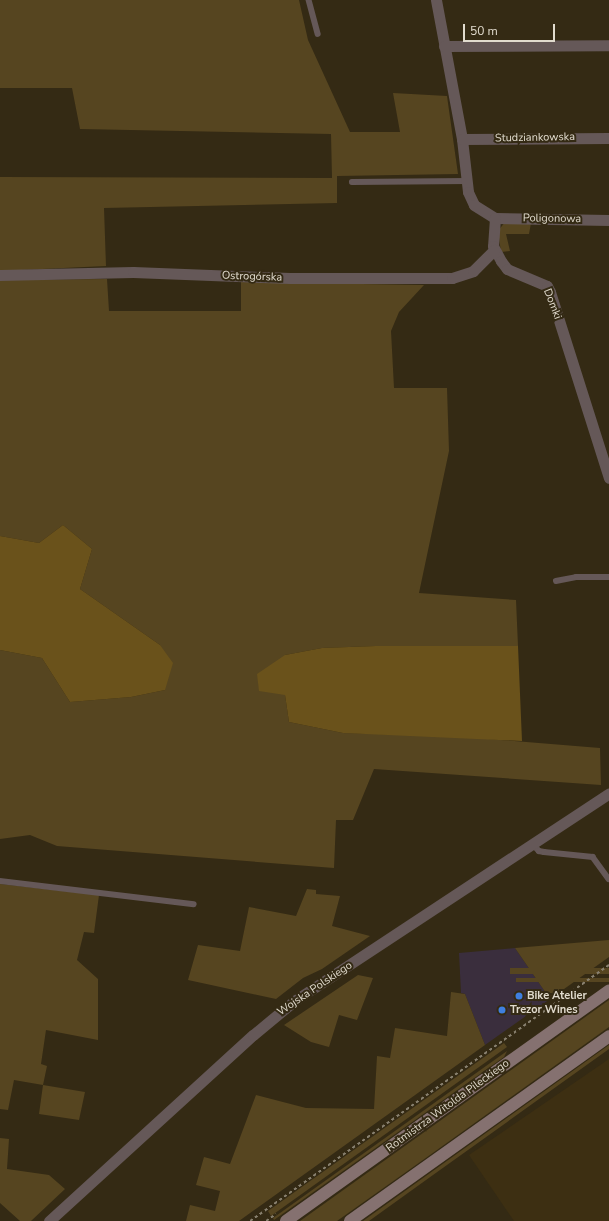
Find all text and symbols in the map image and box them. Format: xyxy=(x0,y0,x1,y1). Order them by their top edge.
scale bar xyxy=(465,16,557,42)
text: 50 m xyxy=(470,23,498,39)
street label: Studziankowska xyxy=(495,131,575,145)
street label: Poligonowa xyxy=(523,212,581,226)
street label: Ostrogórska xyxy=(222,269,282,285)
street label: Domki xyxy=(540,287,564,321)
street label: Wojska Polskiego xyxy=(275,959,355,1019)
place label: Bike Atelier xyxy=(527,989,587,1003)
marker: Bike Atelier xyxy=(514,991,524,1001)
place label: Trezor Wines xyxy=(510,1003,578,1017)
marker: Trezor Wines xyxy=(497,1005,507,1015)
street label: Rotmistrza Witolda Pileckiego xyxy=(384,1057,512,1155)

